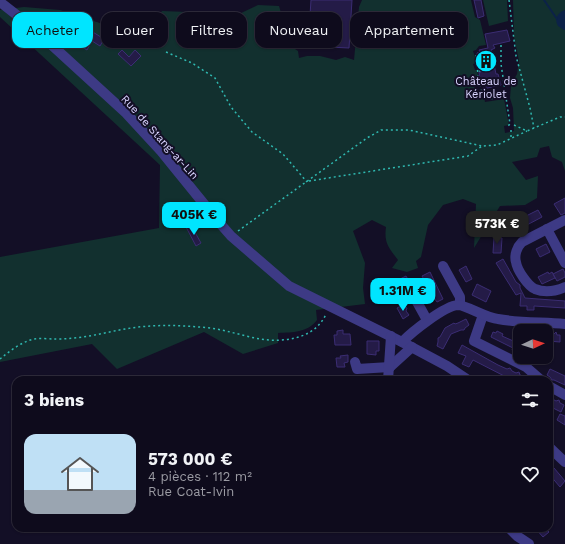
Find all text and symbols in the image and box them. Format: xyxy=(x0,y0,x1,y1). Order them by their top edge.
chip: Acheter xyxy=(12,12,93,48)
chip: Louer xyxy=(101,12,168,48)
chip: Filtres xyxy=(176,12,247,48)
chip: Nouveau xyxy=(255,12,342,48)
chip: Appartement xyxy=(350,12,468,48)
building icon: Château de Kériolet xyxy=(473,48,499,74)
place label: Château de Kériolet xyxy=(455,75,517,101)
street label: Rue de Stang-ar-Lin xyxy=(118,92,201,182)
pin: 405K € xyxy=(161,202,227,236)
text: 405K € xyxy=(171,207,217,222)
pin: 573K € xyxy=(464,211,530,245)
text: 573K € xyxy=(475,216,519,231)
pin: 1.31M € xyxy=(366,278,440,312)
text: 1.31M € xyxy=(379,283,427,298)
north arrow xyxy=(513,324,553,364)
map controls xyxy=(513,324,553,364)
icon: filters xyxy=(519,389,541,411)
text: 3 biens xyxy=(24,390,84,410)
text: 573 000 € xyxy=(148,449,232,469)
icon: home xyxy=(56,450,104,498)
icon: heart xyxy=(519,463,541,485)
text: 4 pièces · 112 m² xyxy=(148,469,252,484)
text: Rue Coat-Ivin xyxy=(148,484,234,499)

